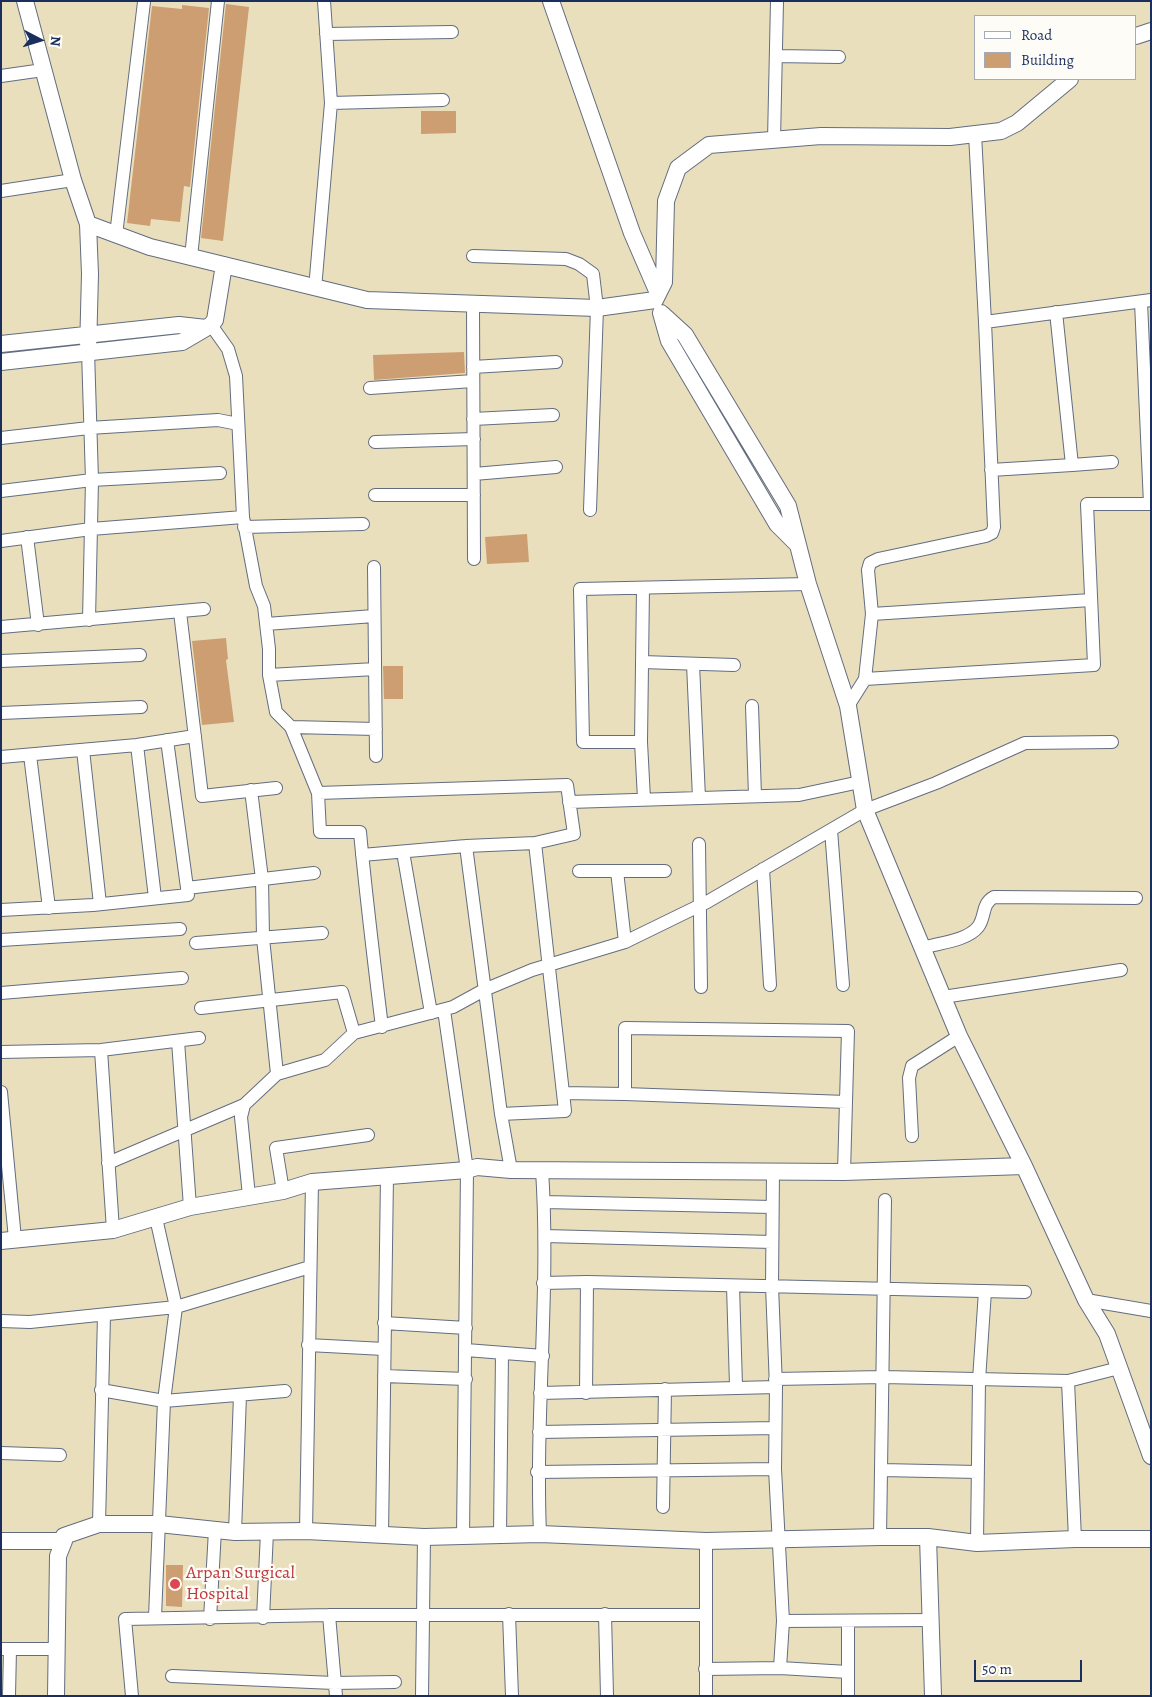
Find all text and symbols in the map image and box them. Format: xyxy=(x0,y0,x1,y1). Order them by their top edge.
north arrow xyxy=(15,15,65,65)
legend xyxy=(974,15,1137,80)
text: Road xyxy=(1021,25,1052,45)
text: N xyxy=(46,35,65,47)
text: Building xyxy=(1021,50,1074,70)
place label: Arpan Surgical Hospital xyxy=(186,1563,295,1606)
marker: Arpan Surgical Hospital xyxy=(168,1577,182,1591)
scale bar xyxy=(977,1650,1084,1682)
text: 50 m xyxy=(982,1659,1012,1679)

